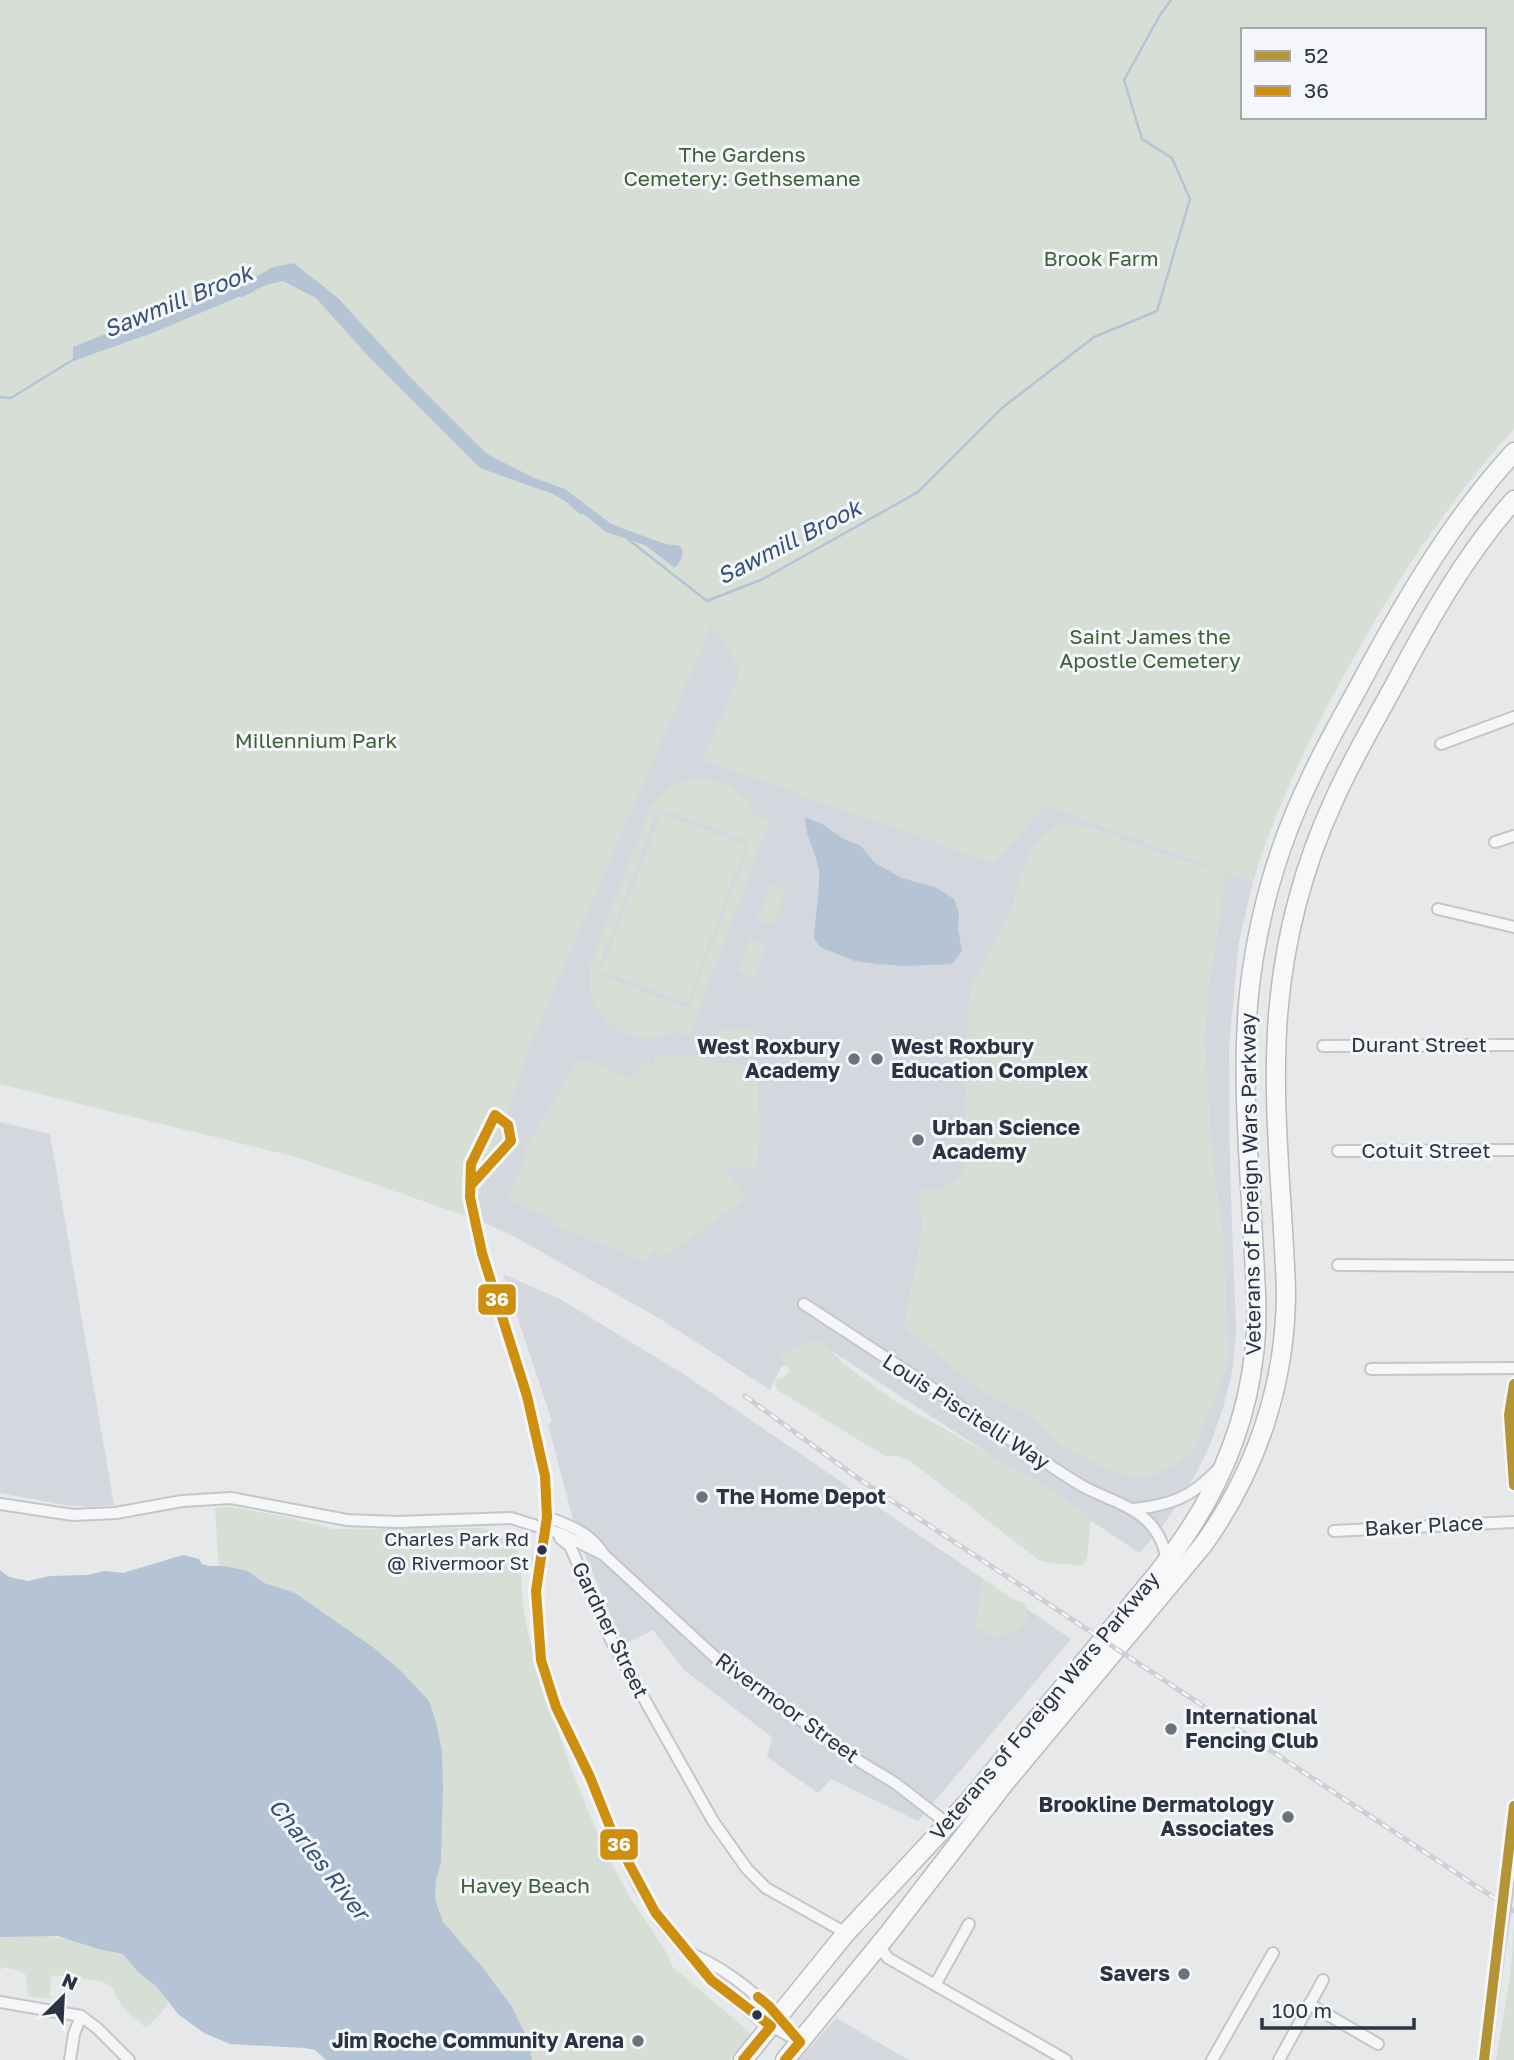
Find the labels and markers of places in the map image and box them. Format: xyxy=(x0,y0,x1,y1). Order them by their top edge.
place label: West Roxbury Academy xyxy=(697,1033,840,1083)
place label: West Roxbury Education Complex xyxy=(891,1033,1088,1083)
marker: West Roxbury Academy xyxy=(846,1051,862,1067)
marker: West Roxbury Education Complex xyxy=(869,1051,885,1067)
place label: Urban Science Academy xyxy=(932,1114,1080,1164)
marker: Urban Science Academy xyxy=(910,1132,926,1148)
place label: The Home Depot xyxy=(716,1483,886,1509)
marker: The Home Depot xyxy=(694,1489,710,1505)
place label: Charles Park Rd @ Rivermoor St xyxy=(384,1527,529,1574)
marker: Charles Park Rd @ Rivermoor St xyxy=(535,1543,549,1557)
place label: International Fencing Club xyxy=(1185,1703,1319,1753)
marker: International Fencing Club xyxy=(1163,1721,1179,1737)
place label: Brookline Dermatology Associates xyxy=(1039,1791,1274,1841)
marker: Brookline Dermatology Associates xyxy=(1280,1809,1296,1825)
place label: Savers xyxy=(1100,1960,1170,1986)
marker: Savers xyxy=(1176,1966,1192,1982)
unlabelled marker xyxy=(750,2008,764,2022)
place label: Jim Roche Community Arena xyxy=(332,2027,624,2053)
marker: Jim Roche Community Arena xyxy=(630,2033,646,2049)

